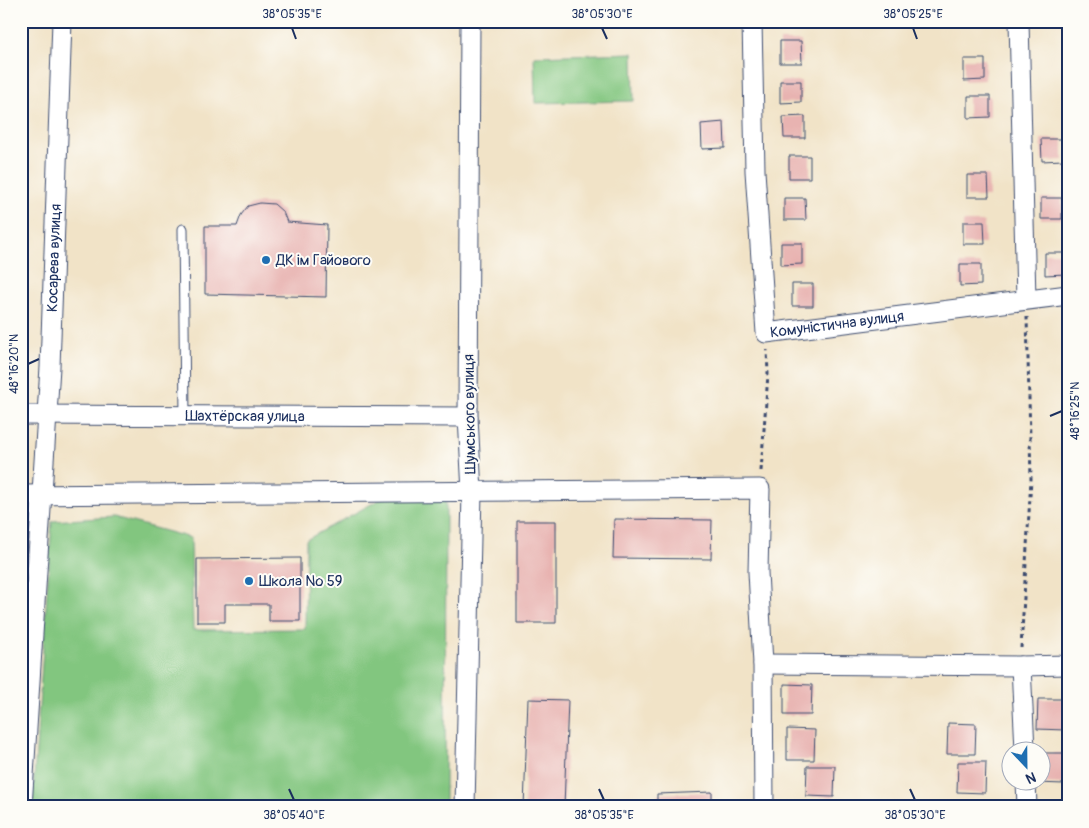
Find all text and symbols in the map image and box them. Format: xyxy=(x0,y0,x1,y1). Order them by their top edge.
text: 38°05'35"E xyxy=(262,7,322,22)
text: 38°05'30"E xyxy=(571,7,633,22)
text: 38°05'25"E xyxy=(883,7,943,22)
street label: Косарева вулиця xyxy=(42,204,65,312)
place label: ДК ім Гайового xyxy=(275,251,371,270)
marker: ДК ім Гайового xyxy=(260,254,272,266)
street label: Комуністична вулиця xyxy=(769,306,905,342)
text: 48°16'20"N xyxy=(7,334,22,394)
street label: Шумського вулиця xyxy=(459,354,481,474)
text: 48°16'25"N xyxy=(1068,382,1083,440)
street label: Шахтёрская улица xyxy=(185,406,305,426)
place label: Школа № 59 xyxy=(259,572,343,591)
marker: Школа № 59 xyxy=(243,575,255,587)
north arrow xyxy=(1002,740,1052,790)
text: N xyxy=(1023,768,1038,787)
text: 38°05'40"E xyxy=(263,808,325,823)
text: 38°05'35"E xyxy=(574,808,634,823)
text: 38°05'30"E xyxy=(884,808,946,823)

